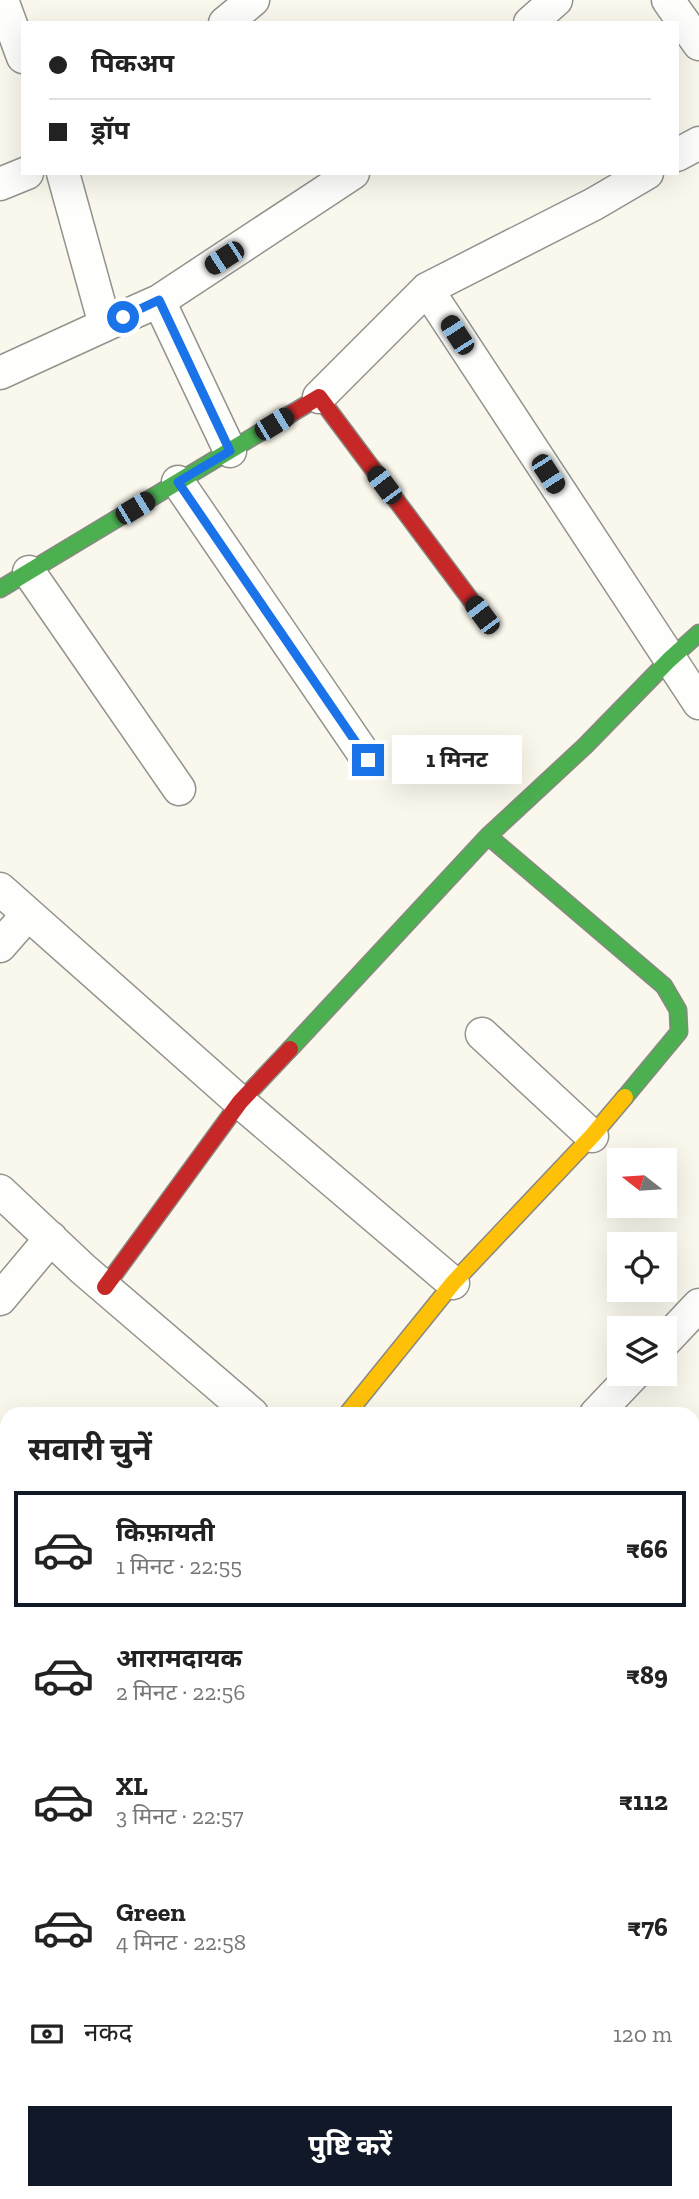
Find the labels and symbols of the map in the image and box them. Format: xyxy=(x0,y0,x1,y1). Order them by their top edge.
car xyxy=(201,238,248,278)
route start xyxy=(107,301,139,333)
car xyxy=(437,312,478,358)
car xyxy=(251,404,298,444)
car xyxy=(528,451,569,497)
car xyxy=(363,462,406,508)
car xyxy=(112,488,159,528)
car xyxy=(461,592,504,638)
callout: 1 मिनट xyxy=(392,736,522,784)
route end xyxy=(352,744,384,776)
north arrow xyxy=(607,1148,677,1218)

